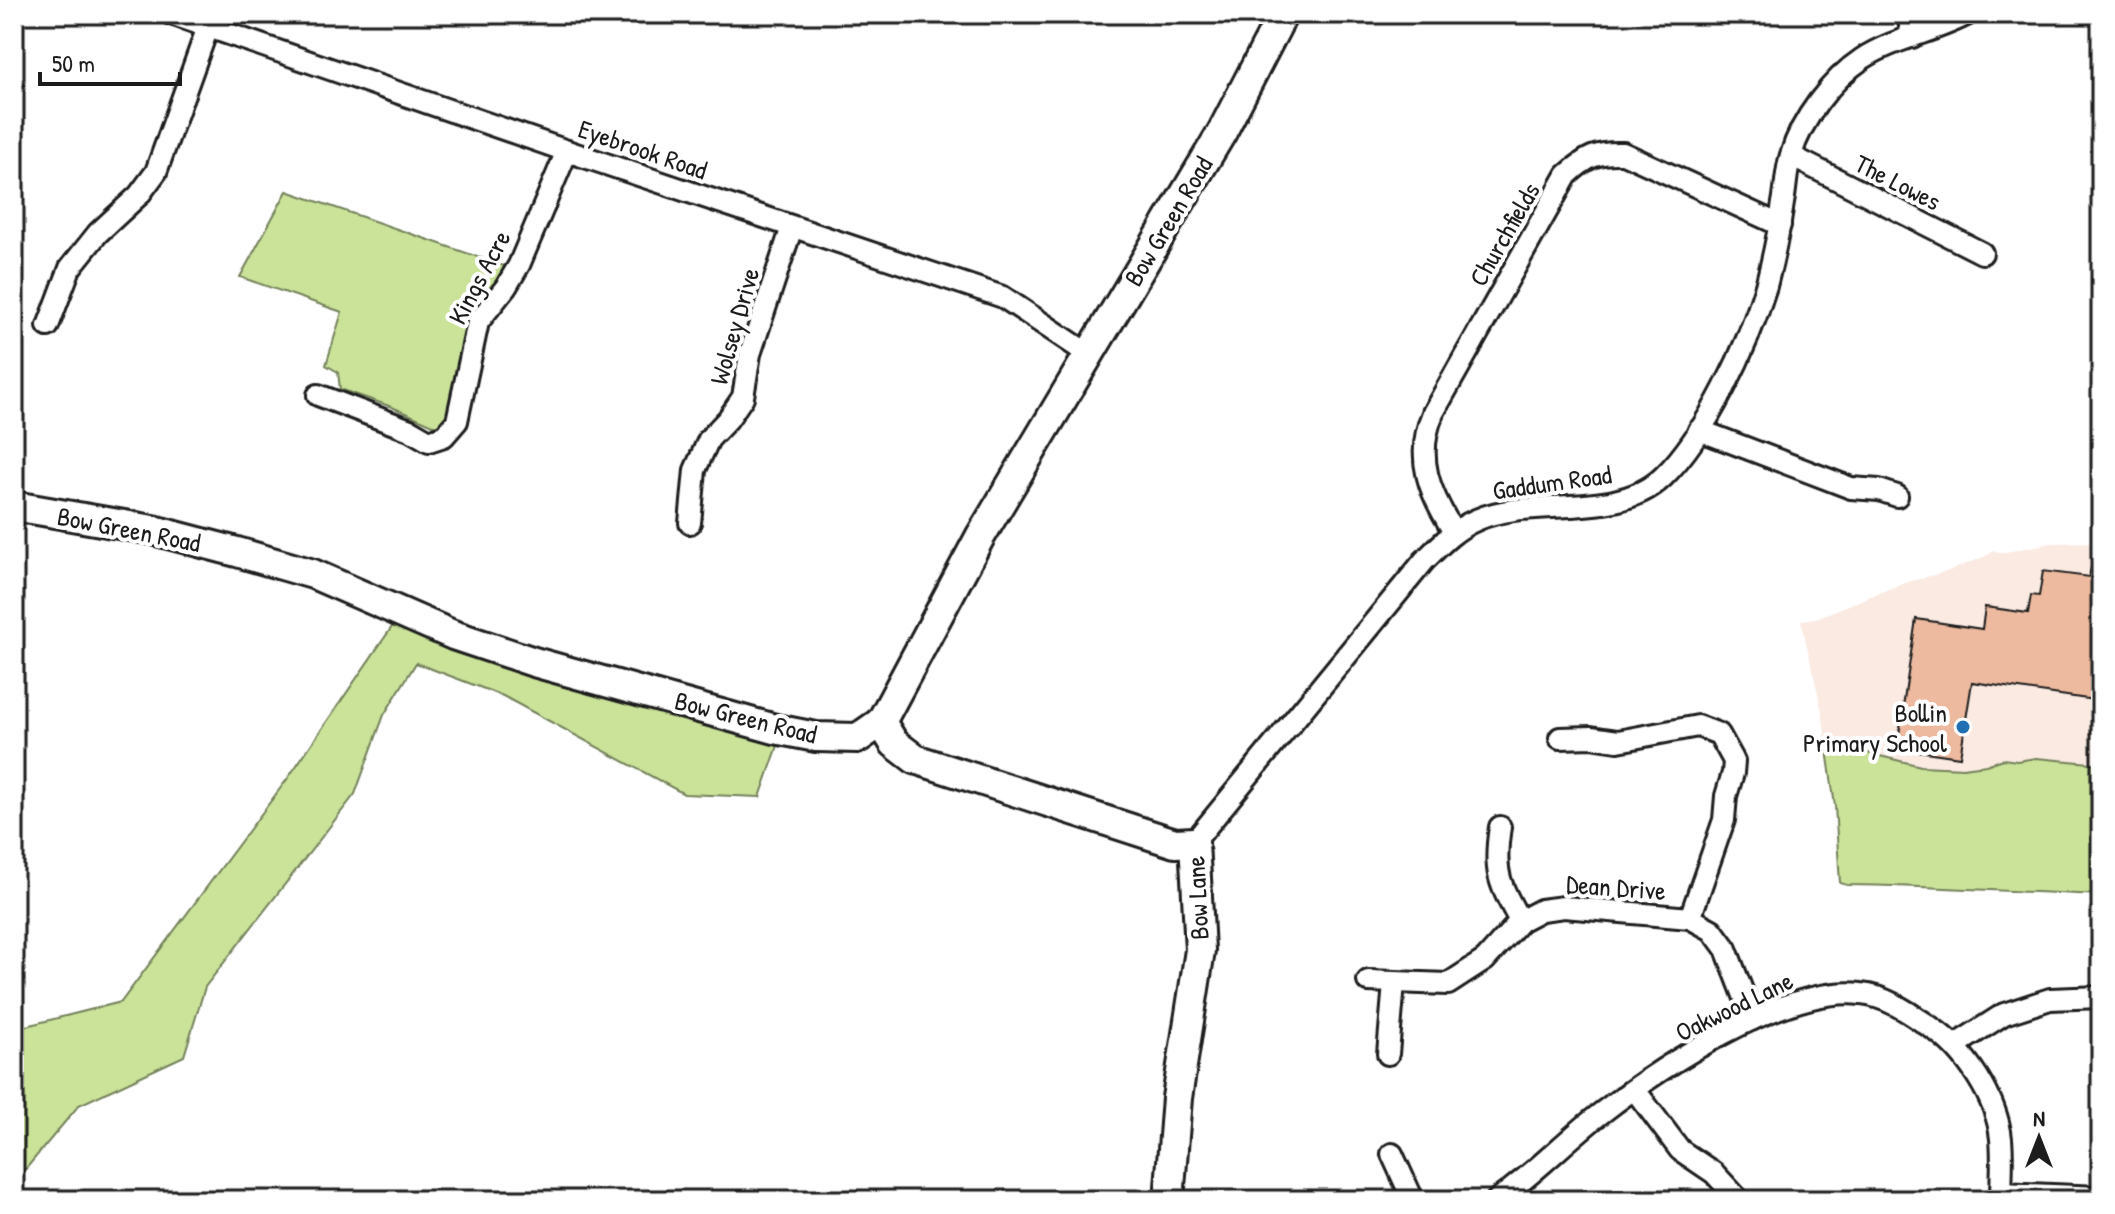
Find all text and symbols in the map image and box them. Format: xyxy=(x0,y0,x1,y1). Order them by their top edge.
scale bar xyxy=(40,36,180,86)
text: 50 m xyxy=(52,47,95,79)
street label: Eyebrook Road xyxy=(574,111,712,187)
street label: The Lowes xyxy=(1849,146,1947,218)
street label: Bow Green Road xyxy=(1116,150,1220,292)
street label: Churchfields xyxy=(1460,176,1548,292)
street label: Kings Acre xyxy=(440,224,518,330)
street label: Wolsey Drive xyxy=(701,264,767,388)
street label: Gaddum Road xyxy=(1490,456,1614,508)
street label: Bow Green Road xyxy=(54,498,204,560)
street label: Bow Green Road xyxy=(671,682,821,752)
place label: Bollin Primary School xyxy=(1803,695,1947,760)
marker: Bollin Primary School xyxy=(1954,718,1972,736)
street label: Bow Lane xyxy=(1177,855,1217,941)
street label: Dean Drive xyxy=(1565,866,1667,908)
street label: Oakwood Lane xyxy=(1669,963,1799,1049)
north arrow xyxy=(1999,1098,2079,1178)
text: N xyxy=(2033,1103,2045,1133)

